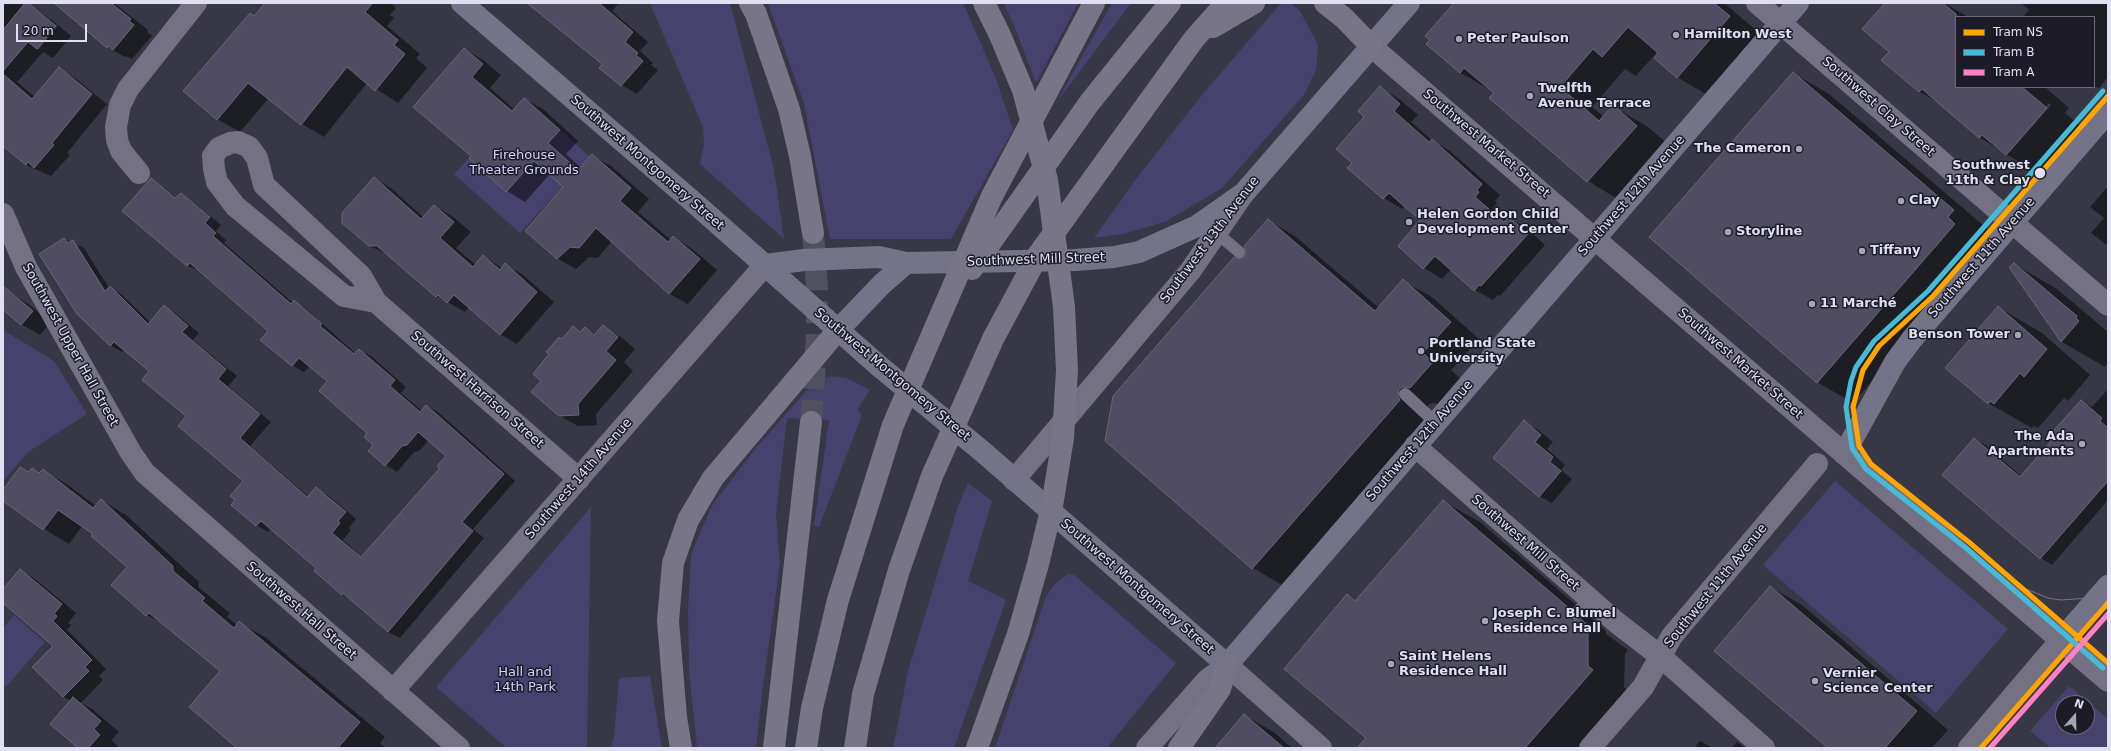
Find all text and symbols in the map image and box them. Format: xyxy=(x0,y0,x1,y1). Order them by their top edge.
scale bar xyxy=(18,16,89,42)
legend xyxy=(1955,16,2095,88)
text: 20 m xyxy=(23,24,54,38)
text: Tram NS xyxy=(1993,25,2043,39)
place label: Hamilton West xyxy=(1684,27,1792,43)
marker: Hamilton West xyxy=(1671,30,1681,40)
place label: Peter Paulson xyxy=(1467,31,1569,47)
marker: Peter Paulson xyxy=(1454,34,1464,44)
text: Tram B xyxy=(1993,45,2035,59)
street label: Southwest Clay Street xyxy=(1818,54,1938,160)
text: Tram A xyxy=(1993,65,2035,79)
place label: Twelfth Avenue Terrace xyxy=(1538,81,1651,112)
street label: Southwest Market Street xyxy=(1419,86,1553,202)
marker: Twelfth Avenue Terrace xyxy=(1525,91,1535,101)
street label: Southwest Montgomery Street xyxy=(567,92,727,234)
street label: Southwest 12th Avenue xyxy=(1575,132,1689,260)
place label: The Cameron xyxy=(1694,141,1791,157)
marker: The Cameron xyxy=(1794,144,1804,154)
park label: Firehouse Theater Grounds xyxy=(469,148,579,179)
place label: Southwest 11th & Clay xyxy=(1945,158,2030,189)
marker: Southwest 11th & Clay xyxy=(2033,166,2047,180)
street label: Southwest 13th Avenue xyxy=(1157,174,1263,306)
place label: Clay xyxy=(1909,193,1940,209)
street label: Southwest 11th Avenue xyxy=(1925,194,2039,322)
marker: Clay xyxy=(1896,196,1906,206)
place label: Helen Gordon Child Development Center xyxy=(1417,207,1568,238)
marker: Helen Gordon Child Development Center xyxy=(1404,217,1414,227)
place label: Storyline xyxy=(1736,224,1802,240)
marker: Storyline xyxy=(1723,227,1733,237)
place label: Tiffany xyxy=(1870,243,1920,259)
marker: Tiffany xyxy=(1857,246,1867,256)
street label: Southwest Mill Street xyxy=(967,250,1105,270)
street label: Southwest Upper Hall Street xyxy=(18,261,122,429)
place label: 11 Marché xyxy=(1820,296,1897,312)
marker: 11 Marché xyxy=(1807,299,1817,309)
street label: Southwest Montgomery Street xyxy=(811,305,973,445)
street label: Southwest Market Street xyxy=(1674,305,1806,423)
place label: Benson Tower xyxy=(1908,327,2010,343)
street label: Southwest Harrison Street xyxy=(407,328,547,452)
marker: Benson Tower xyxy=(2013,330,2023,340)
place label: Portland State University xyxy=(1429,336,1536,367)
marker: Portland State University xyxy=(1416,346,1426,356)
street label: Southwest 12th Avenue xyxy=(1363,377,1477,505)
street label: Southwest 14th Avenue xyxy=(522,415,636,543)
place label: The Ada Apartments xyxy=(1988,429,2074,460)
marker: The Ada Apartments xyxy=(2077,439,2087,449)
street label: Southwest Mill Street xyxy=(1468,492,1582,594)
street label: Southwest Montgomery Street xyxy=(1057,516,1217,658)
street label: Southwest 11th Avenue xyxy=(1661,521,1771,651)
street label: Southwest Hall Street xyxy=(243,559,359,663)
place label: Joseph C. Blumel Residence Hall xyxy=(1493,606,1616,637)
marker: Joseph C. Blumel Residence Hall xyxy=(1480,616,1490,626)
place label: Saint Helens Residence Hall xyxy=(1399,649,1507,680)
marker: Saint Helens Residence Hall xyxy=(1386,659,1396,669)
park label: Hall and 14th Park xyxy=(494,665,556,696)
place label: Vernier Science Center xyxy=(1823,666,1933,697)
marker: Vernier Science Center xyxy=(1810,676,1820,686)
north arrow xyxy=(2055,695,2095,735)
text: N xyxy=(2072,697,2085,712)

